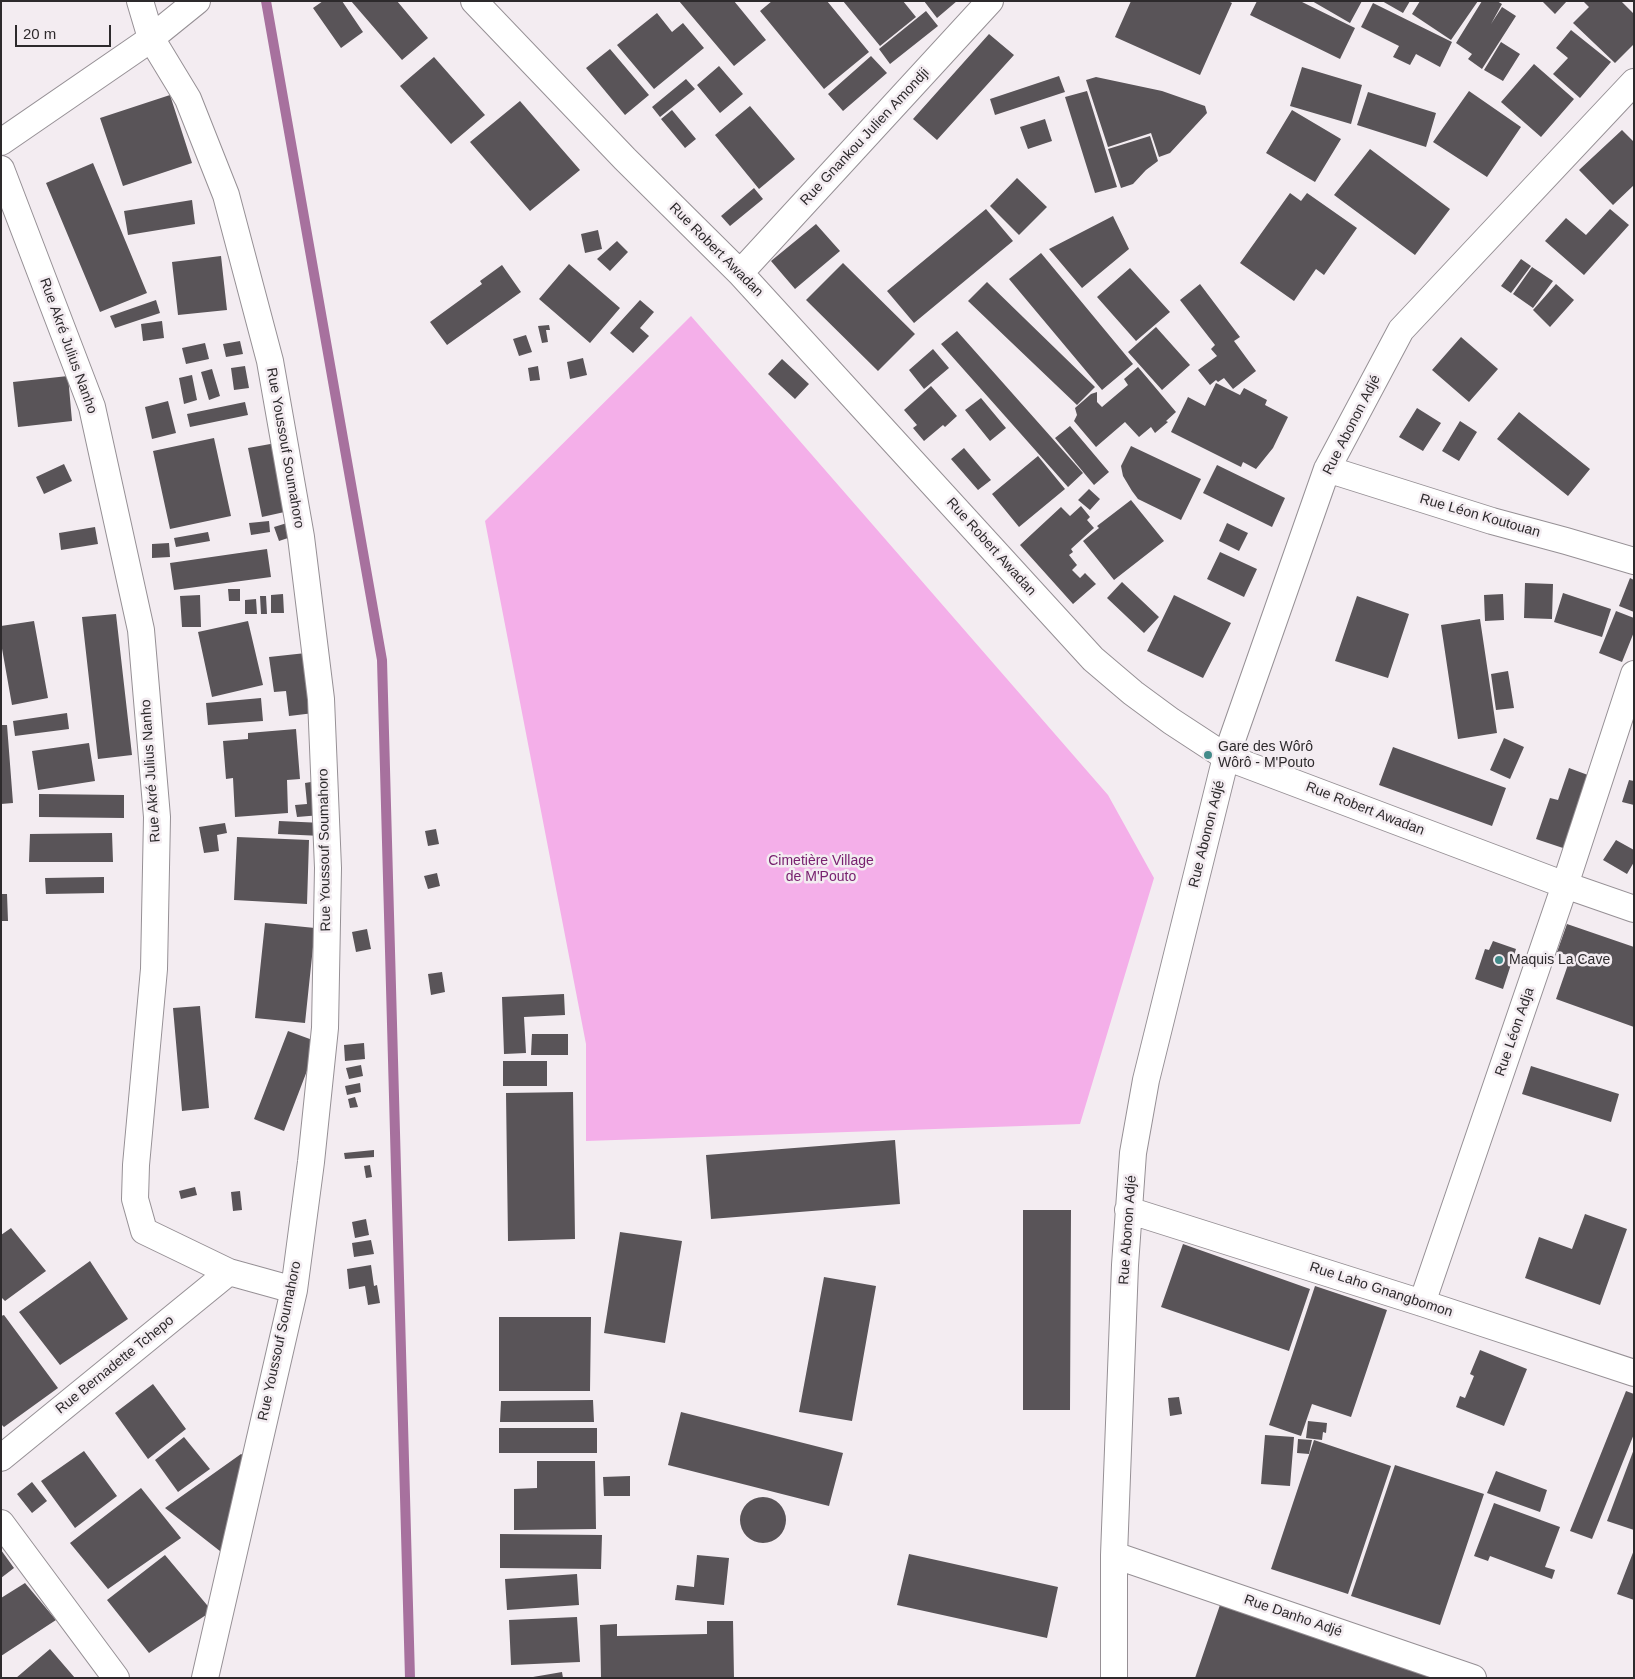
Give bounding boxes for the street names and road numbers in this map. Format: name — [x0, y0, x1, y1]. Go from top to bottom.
street label: Rue Gnankou Julien Amondji — [797, 65, 933, 209]
street label: Rue Robert Awadan — [666, 200, 766, 300]
street label: Rue Akré Julius Nanho — [36, 276, 100, 416]
street label: Rue Youssouf Soumahoro — [263, 366, 307, 530]
street label: Rue Abonon Adjé — [1320, 372, 1384, 478]
street label: Rue Léon Koutouan — [1418, 491, 1542, 541]
street label: Rue Robert Awadan — [943, 495, 1039, 599]
street label: Rue Akré Julius Nanho — [138, 699, 164, 843]
street label: Rue Youssouf Soumahoro — [315, 768, 335, 932]
street label: Rue Abonon Adjé — [1186, 779, 1228, 889]
street label: Rue Robert Awadan — [1303, 779, 1427, 839]
street label: Rue Léon Adja — [1492, 985, 1538, 1079]
street label: Rue Abonon Adjé — [1116, 1175, 1140, 1285]
street label: Rue Laho Gnangbomon — [1307, 1259, 1455, 1321]
street label: Rue Youssouf Soumahoro — [255, 1260, 305, 1422]
street label: Rue Bernadette Tchepo — [53, 1312, 177, 1418]
street label: Rue Danho Adjé — [1242, 1591, 1344, 1641]

